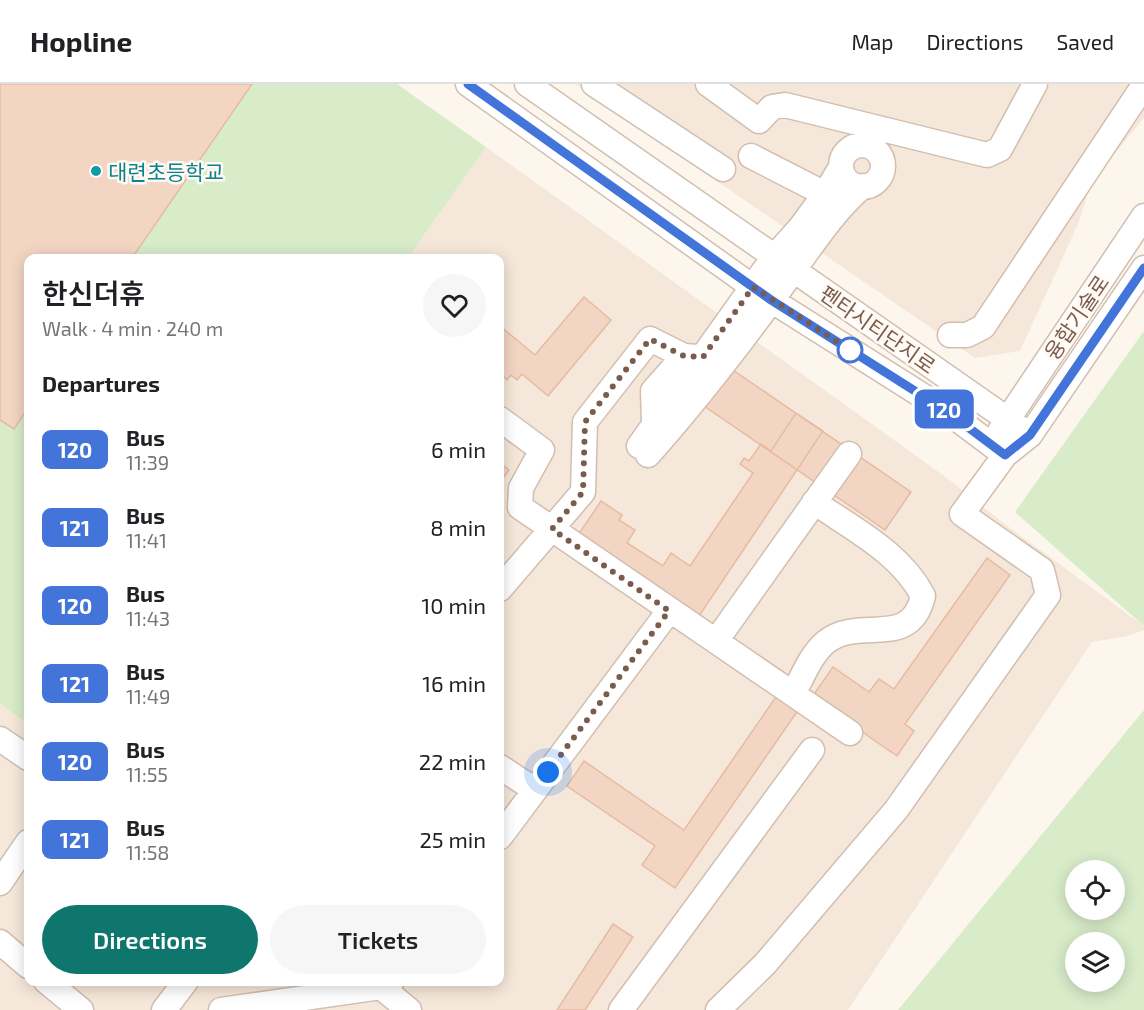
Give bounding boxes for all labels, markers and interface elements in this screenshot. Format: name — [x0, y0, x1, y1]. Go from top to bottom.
text: Hopline — [30, 24, 132, 58]
text: Map — [851, 29, 894, 54]
text: Directions — [927, 29, 1023, 54]
text: Saved — [1056, 29, 1114, 54]
place label: 대련초등학교 — [108, 159, 224, 184]
marker: 대련초등학교 — [89, 164, 103, 178]
street label: 융합기술로 — [1039, 270, 1113, 364]
button: heart — [423, 274, 486, 337]
text: 한신더휴 — [42, 276, 145, 310]
street label: 펜타시티단지로 — [815, 280, 941, 378]
text: Walk · 4 min · 240 m — [42, 316, 223, 340]
unlabelled marker — [837, 337, 863, 363]
text: Departures — [42, 370, 160, 396]
line badge: 120 — [910, 390, 978, 428]
text: 120 — [927, 397, 961, 422]
text: Bus — [126, 424, 165, 450]
text: 6 min — [431, 436, 486, 462]
text: 120 — [58, 437, 92, 462]
text: 11:39 — [126, 450, 169, 474]
text: Bus — [126, 502, 165, 528]
text: 8 min — [430, 514, 486, 540]
text: 121 — [60, 515, 90, 540]
text: 11:41 — [126, 528, 167, 552]
text: Bus — [126, 580, 165, 606]
text: 10 min — [422, 592, 486, 618]
text: 120 — [58, 593, 92, 618]
text: 11:43 — [126, 606, 170, 630]
text: Bus — [126, 658, 165, 684]
text: 16 min — [422, 670, 486, 696]
text: 121 — [60, 671, 90, 696]
text: 11:49 — [126, 684, 170, 708]
text: Bus — [126, 736, 165, 762]
text: 22 min — [419, 748, 486, 774]
text: 120 — [58, 749, 92, 774]
your location — [533, 757, 563, 787]
text: 11:55 — [126, 762, 168, 786]
text: Bus — [126, 814, 165, 840]
text: 25 min — [419, 826, 486, 852]
text: 121 — [60, 827, 90, 852]
text: 11:58 — [126, 840, 170, 864]
map controls — [1065, 860, 1125, 992]
button: locate — [1065, 860, 1125, 920]
button: Directions — [42, 905, 258, 974]
button: Tickets — [270, 905, 486, 974]
button: layers — [1065, 932, 1125, 992]

